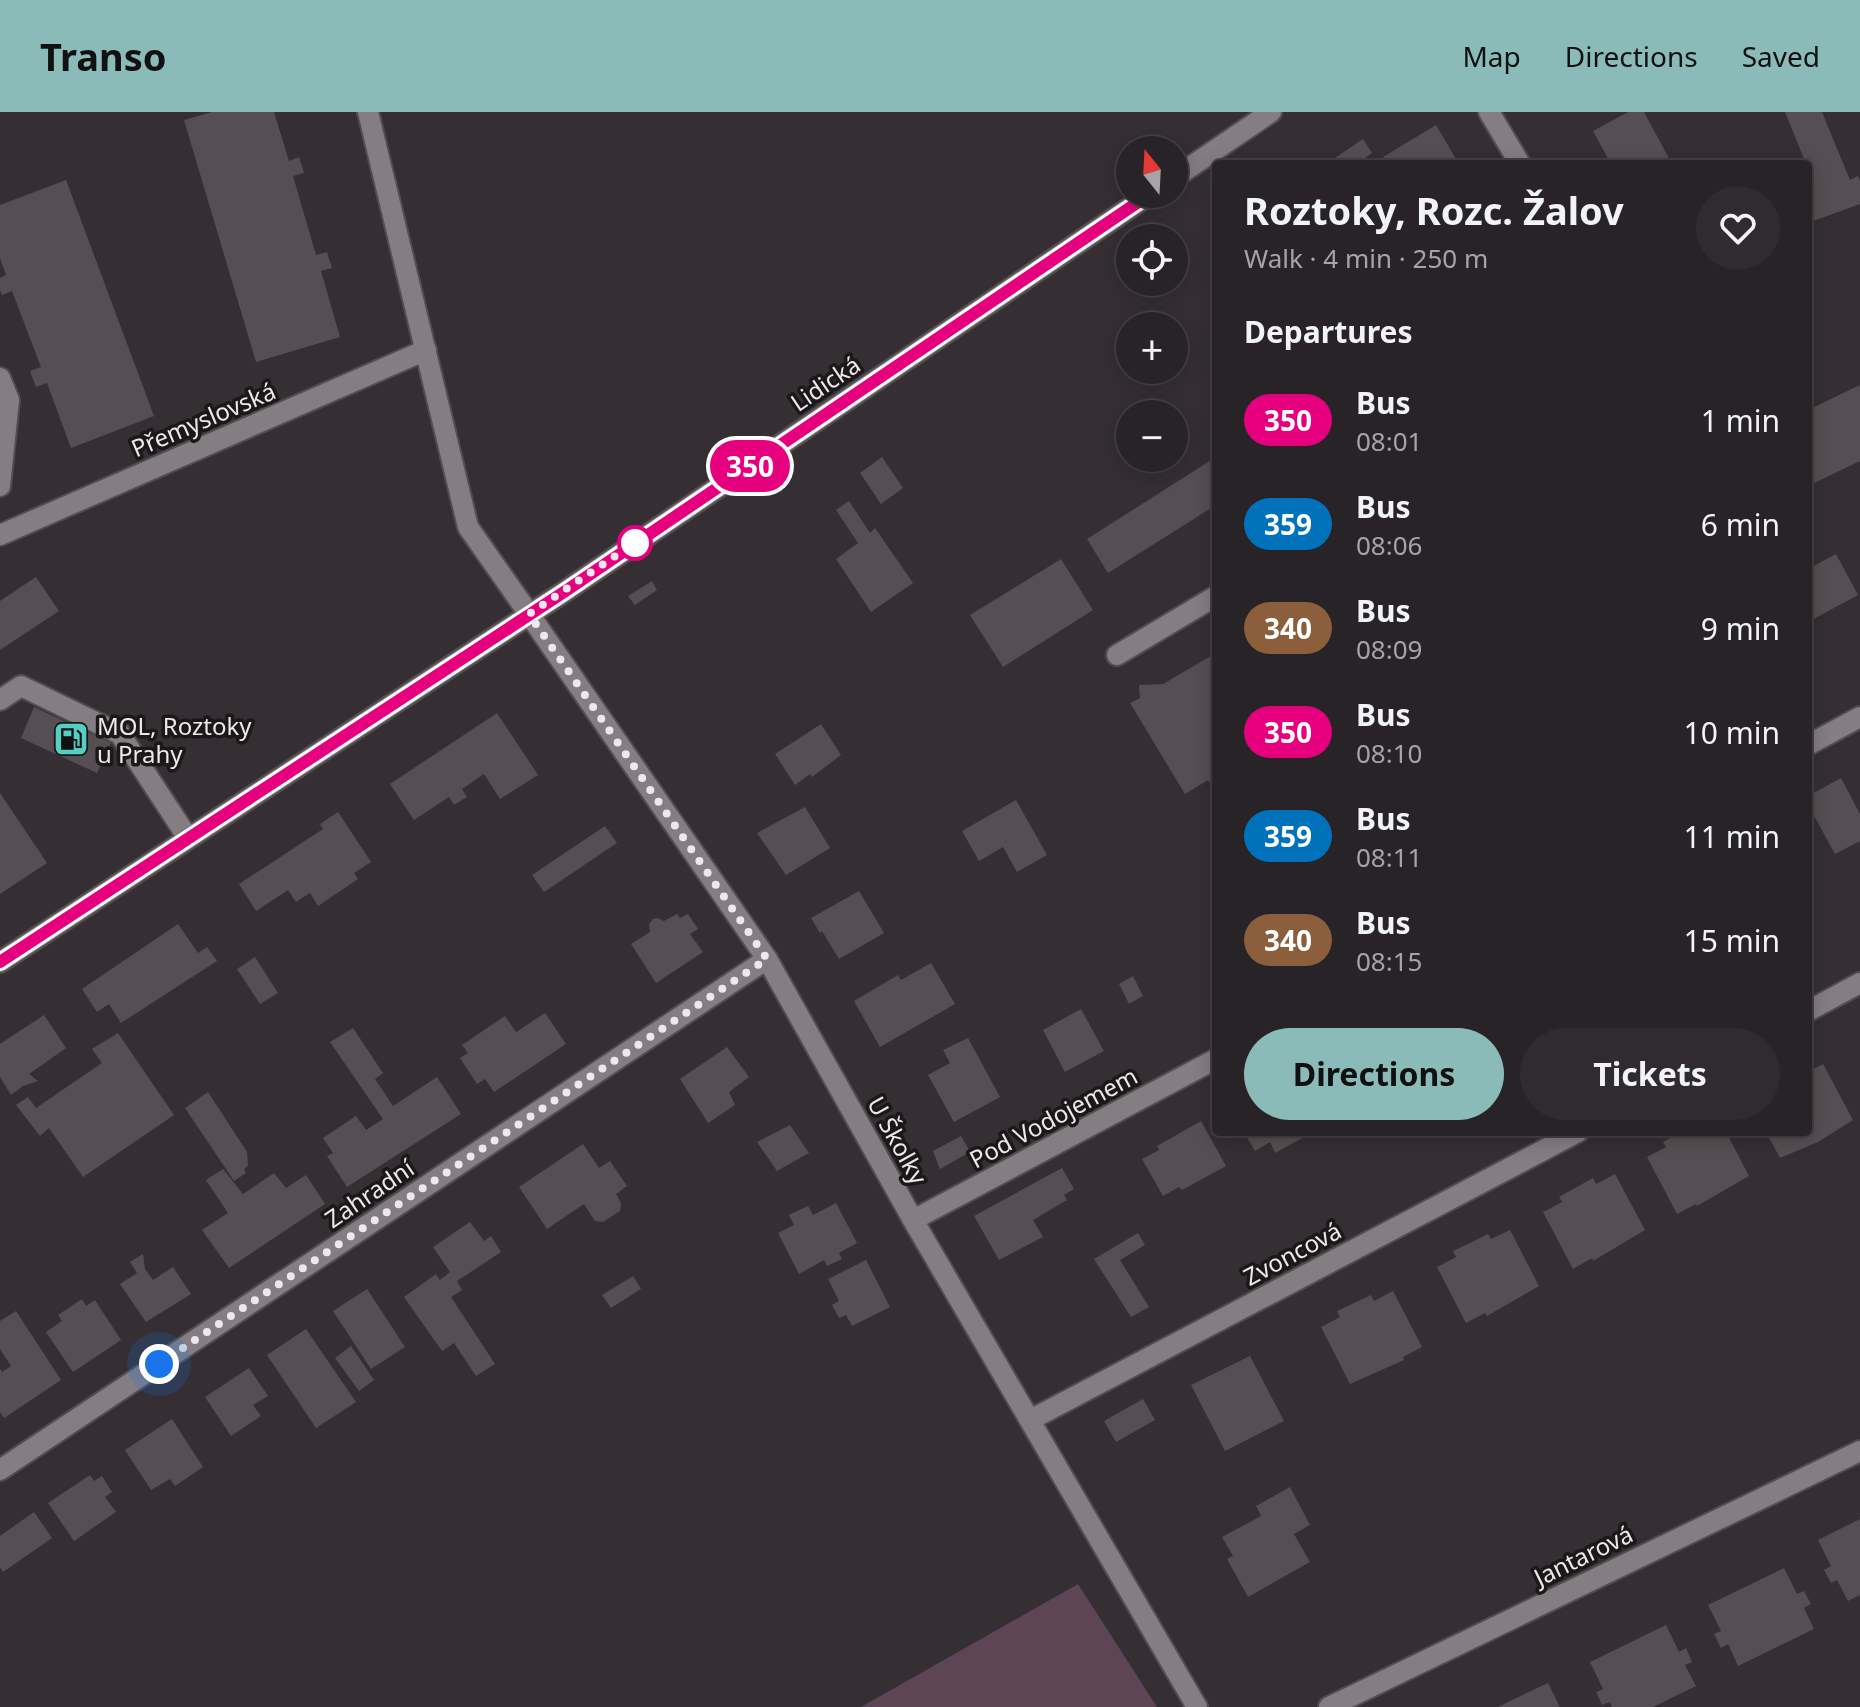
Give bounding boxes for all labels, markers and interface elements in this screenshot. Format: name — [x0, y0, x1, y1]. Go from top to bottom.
text: Transo — [40, 30, 167, 82]
text: Map — [1462, 37, 1521, 75]
text: Directions — [1565, 37, 1698, 75]
text: Saved — [1742, 37, 1820, 75]
north arrow — [1116, 136, 1188, 208]
map controls — [1116, 136, 1188, 472]
text: Roztoky, Rozc. Žalov — [1244, 184, 1624, 236]
button: heart — [1696, 186, 1780, 270]
button: locate — [1116, 224, 1188, 296]
text: Walk · 4 min · 250 m — [1244, 240, 1488, 276]
text: Departures — [1244, 311, 1413, 352]
button: + — [1116, 312, 1188, 384]
street label: Lidická — [784, 348, 866, 418]
street label: Přemyslovská — [126, 374, 280, 464]
text: Bus — [1356, 382, 1411, 423]
button: − — [1116, 400, 1188, 472]
text: 1 min — [1701, 400, 1780, 441]
text: 350 — [1264, 401, 1312, 439]
text: 08:01 — [1356, 423, 1422, 459]
line badge: 350 — [704, 440, 796, 492]
text: 350 — [726, 447, 774, 485]
text: Bus — [1356, 486, 1411, 527]
text: 6 min — [1701, 504, 1780, 545]
text: 359 — [1264, 505, 1312, 543]
unlabelled marker — [618, 526, 652, 560]
text: 08:06 — [1356, 527, 1422, 563]
text: Bus — [1356, 590, 1411, 631]
text: 9 min — [1701, 608, 1780, 649]
text: 340 — [1264, 609, 1312, 647]
text: 08:09 — [1356, 631, 1422, 667]
text: Bus — [1356, 694, 1411, 735]
place label: MOL, Roztoky u Prahy — [97, 709, 252, 770]
text: 10 min — [1684, 712, 1780, 753]
text: 350 — [1264, 713, 1312, 751]
fuel station icon: MOL, Roztoky u Prahy — [52, 720, 90, 758]
text: 08:10 — [1356, 735, 1422, 771]
text: Bus — [1356, 798, 1411, 839]
text: 11 min — [1684, 816, 1780, 857]
text: 359 — [1264, 817, 1312, 855]
text: 08:11 — [1356, 839, 1422, 875]
text: Bus — [1356, 902, 1411, 943]
text: 15 min — [1684, 920, 1780, 961]
text: 340 — [1264, 921, 1312, 959]
text: 08:15 — [1356, 943, 1422, 979]
button: Directions — [1244, 1028, 1504, 1120]
button: Tickets — [1520, 1028, 1780, 1120]
street label: Pod Vodojemem — [963, 1059, 1143, 1175]
street label: U Školky — [860, 1090, 936, 1190]
street label: Zahradní — [318, 1151, 421, 1235]
street label: Zvoncová — [1237, 1213, 1347, 1293]
your location — [139, 1344, 179, 1384]
street label: Jantarová — [1526, 1517, 1638, 1594]

